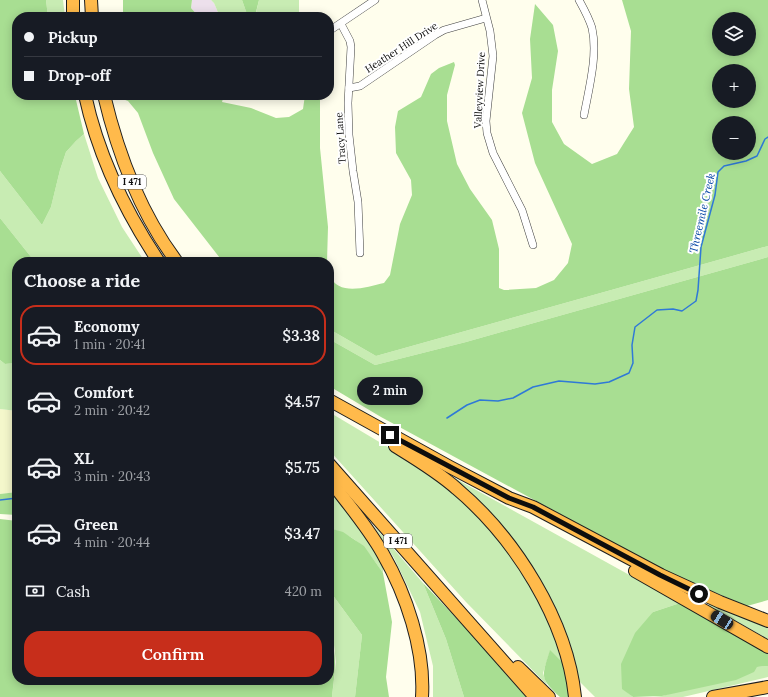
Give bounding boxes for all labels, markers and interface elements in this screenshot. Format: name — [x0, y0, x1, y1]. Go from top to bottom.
map controls — [712, 12, 756, 160]
button: layers — [712, 12, 756, 56]
street label: Heather Hill Drive — [363, 19, 440, 76]
text: Pickup — [48, 28, 97, 47]
street label: Valleyview Drive — [471, 51, 488, 130]
button: + — [712, 64, 756, 108]
text: Drop-off — [48, 66, 110, 85]
street label: Tracy Lane — [332, 111, 349, 164]
button: − — [712, 116, 756, 160]
water label: Threemile Creek — [686, 171, 718, 254]
road number: I 471 — [118, 175, 146, 189]
text: Choose a ride — [24, 269, 140, 292]
icon: car — [26, 317, 62, 353]
text: Economy — [74, 317, 139, 336]
text: $3.38 — [283, 326, 320, 345]
text: 1 min · 20:41 — [74, 336, 146, 353]
callout: 2 min — [357, 377, 423, 405]
text: 2 min — [373, 382, 407, 399]
icon: car — [26, 383, 62, 419]
text: Comfort — [74, 383, 134, 402]
text: $4.57 — [285, 392, 320, 411]
text: 2 min · 20:42 — [74, 402, 150, 419]
route end — [381, 426, 399, 444]
icon: car — [26, 449, 62, 485]
text: XL — [74, 449, 94, 468]
text: $5.75 — [285, 458, 320, 477]
text: 3 min · 20:43 — [74, 468, 151, 485]
icon: car — [26, 515, 62, 551]
text: Green — [74, 515, 118, 534]
text: $3.47 — [284, 524, 320, 543]
text: 4 min · 20:44 — [74, 534, 150, 551]
road number: I 471 — [384, 534, 412, 548]
icon: cash — [24, 580, 46, 602]
text: Cash — [56, 582, 90, 601]
text: 420 m — [285, 583, 322, 600]
route start — [690, 585, 708, 603]
car — [709, 608, 735, 632]
button: Confirm — [24, 631, 322, 677]

